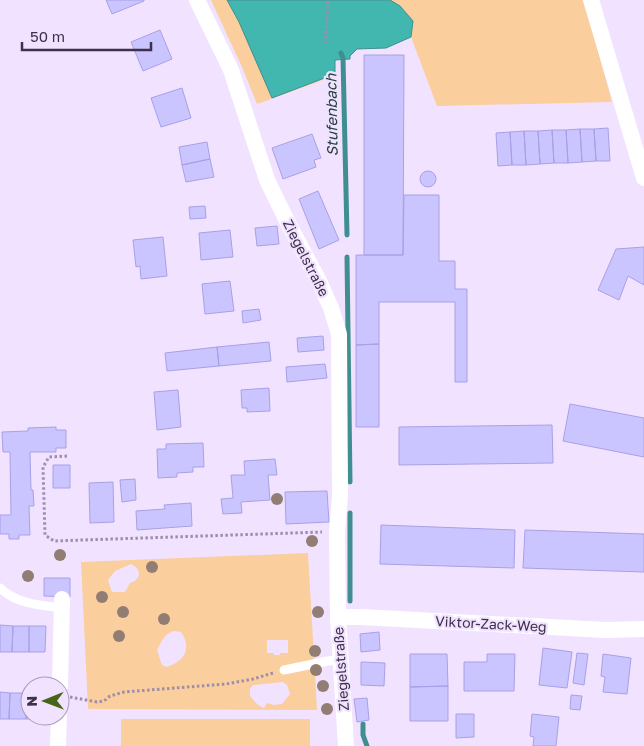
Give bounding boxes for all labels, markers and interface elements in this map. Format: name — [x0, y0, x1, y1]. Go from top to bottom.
scale bar — [22, 20, 151, 52]
text: 50 m — [30, 27, 65, 45]
water label: Stufenbach — [321, 73, 341, 157]
street label: Ziegelstraße — [280, 216, 333, 299]
street label: Viktor-Zack-Weg — [435, 612, 547, 635]
street label: Ziegelstraße — [329, 627, 352, 712]
north arrow — [20, 676, 70, 726]
text: N — [23, 696, 40, 707]

